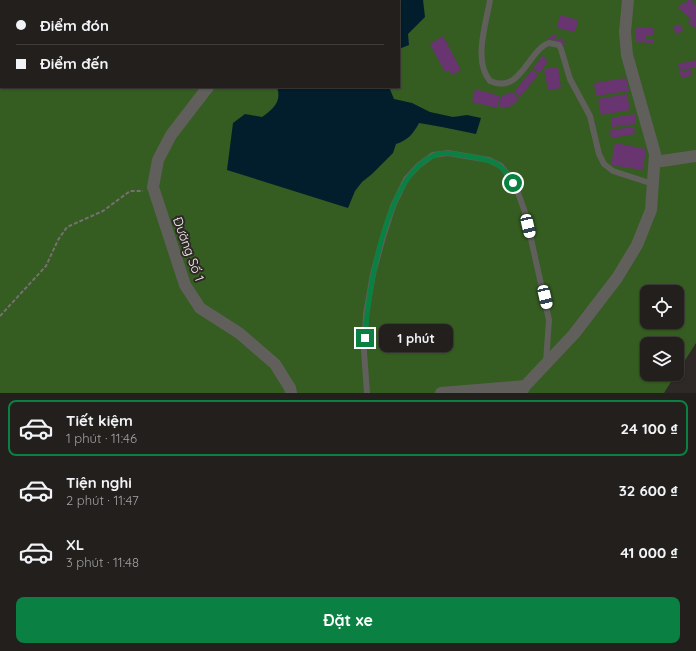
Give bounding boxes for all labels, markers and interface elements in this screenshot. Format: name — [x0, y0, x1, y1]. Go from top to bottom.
text: Điểm đón — [40, 16, 109, 35]
text: Điểm đến — [40, 54, 108, 73]
route start — [504, 174, 522, 192]
car — [519, 213, 537, 239]
street label: Đường Số 1 — [170, 215, 208, 283]
car — [536, 284, 554, 310]
map controls — [640, 285, 684, 381]
button: locate — [640, 285, 684, 329]
callout: 1 phút — [379, 324, 453, 352]
route end — [356, 329, 374, 347]
text: 1 phút — [397, 330, 435, 346]
button: layers — [640, 337, 684, 381]
icon: car — [18, 410, 54, 446]
text: Tiết kiệm — [66, 411, 133, 430]
text: 24 100 ₫ — [620, 419, 678, 438]
text: 1 phút · 11:46 — [66, 430, 137, 446]
icon: car — [18, 472, 54, 508]
text: Tiện nghi — [66, 473, 132, 492]
text: 32 600 ₫ — [619, 481, 678, 500]
text: 2 phút · 11:47 — [66, 492, 139, 508]
icon: car — [18, 534, 54, 570]
text: XL — [66, 535, 84, 554]
text: 41 000 ₫ — [620, 543, 678, 562]
text: 3 phút · 11:48 — [66, 554, 139, 570]
button: Đặt xe — [16, 597, 680, 643]

